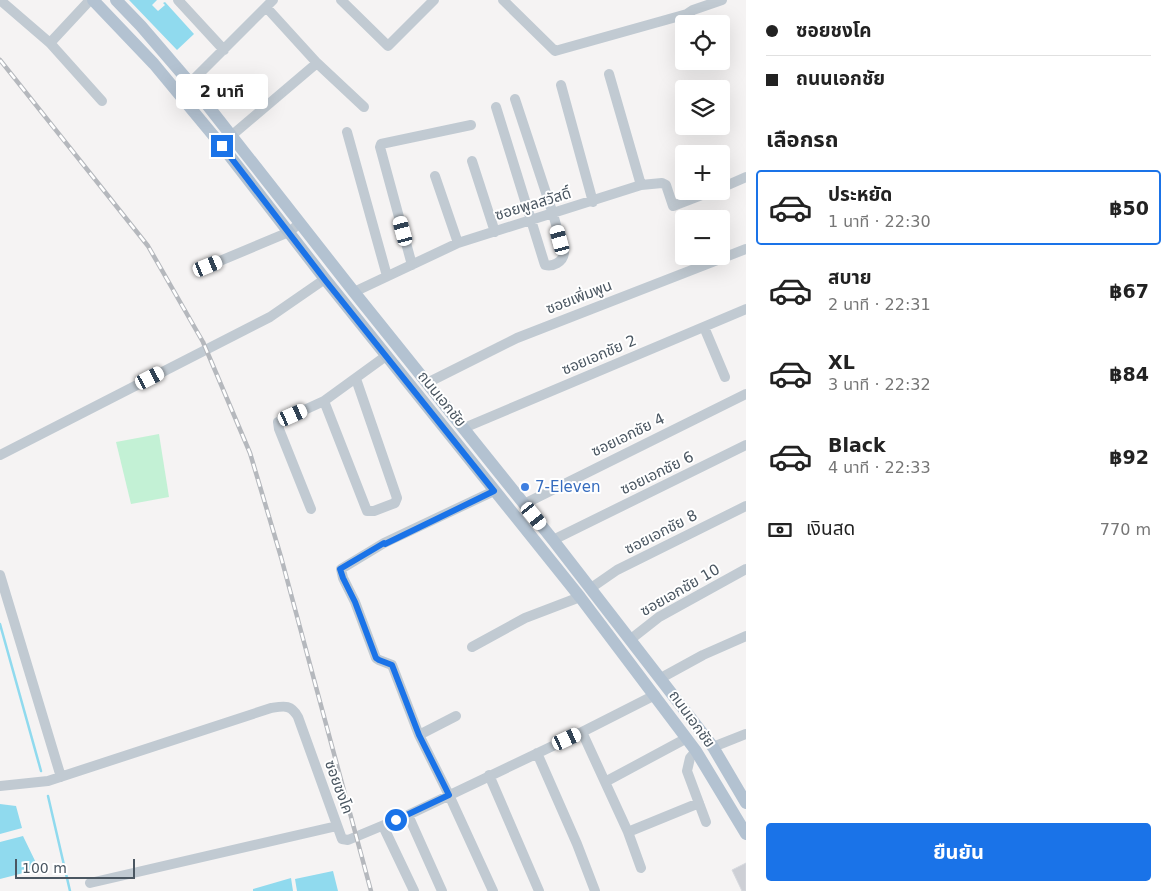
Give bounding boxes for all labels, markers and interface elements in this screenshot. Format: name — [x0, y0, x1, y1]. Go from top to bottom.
map controls — [675, 15, 730, 265]
button: locate — [675, 15, 730, 70]
text: ซอยชงโค — [796, 19, 872, 41]
text: ถนนเอกชัย — [796, 67, 885, 89]
callout: 2 นาที — [176, 74, 268, 108]
button: layers — [675, 80, 730, 135]
text: 2 นาที — [200, 82, 244, 101]
text: เลือกรถ — [766, 127, 839, 152]
route end — [211, 135, 233, 157]
button: + — [675, 145, 730, 200]
text: ประหยัด — [828, 183, 892, 205]
street label: ซอยพูลสวัสดิ์ — [493, 184, 573, 224]
icon: car — [768, 185, 813, 230]
text: ฿50 — [1109, 197, 1149, 219]
button: − — [675, 210, 730, 265]
text: 1 นาที · 22:30 — [828, 212, 931, 231]
car — [391, 215, 414, 247]
car — [548, 224, 571, 256]
car — [191, 253, 224, 279]
text: สบาย — [828, 266, 872, 288]
icon: car — [768, 268, 813, 313]
street label: ซอยเพิ่มพูน — [543, 275, 615, 318]
text: ฿67 — [1109, 280, 1149, 302]
text: 2 นาที · 22:31 — [828, 295, 931, 314]
street label: ซอยเอกชัย 2 — [559, 331, 639, 379]
icon: car — [768, 351, 813, 396]
text: XL — [828, 351, 855, 373]
text: ฿84 — [1109, 363, 1149, 385]
car — [133, 365, 166, 391]
street label: ถนนเอกชัย — [414, 368, 470, 430]
text: 3 นาที · 22:32 — [828, 375, 931, 394]
car — [276, 402, 309, 428]
street label: ซอยเอกชัย 4 — [588, 410, 668, 460]
icon: car — [768, 434, 813, 479]
text: Black — [828, 434, 886, 456]
text: ฿92 — [1109, 446, 1149, 468]
street label: ซอยเอกชัย 6 — [617, 448, 697, 498]
text: 4 นาที · 22:33 — [828, 458, 931, 477]
place label: 7-Eleven — [535, 478, 600, 496]
marker: 7-Eleven — [519, 481, 531, 493]
car — [518, 500, 549, 532]
street label: ซอยเอกชัย 8 — [622, 506, 700, 558]
icon: cash — [766, 516, 794, 544]
text: เงินสด — [806, 517, 855, 539]
text: 770 m — [1100, 520, 1151, 539]
street label: ซอยเอกชัย 10 — [637, 560, 723, 620]
street label: ถนนเอกชัย — [665, 687, 719, 751]
car — [550, 726, 583, 752]
street label: ซอยชงโค — [321, 758, 357, 816]
route start — [385, 809, 407, 831]
button: ยืนยัน — [766, 823, 1151, 881]
scale bar — [15, 856, 135, 879]
text: 100 m — [22, 860, 67, 876]

